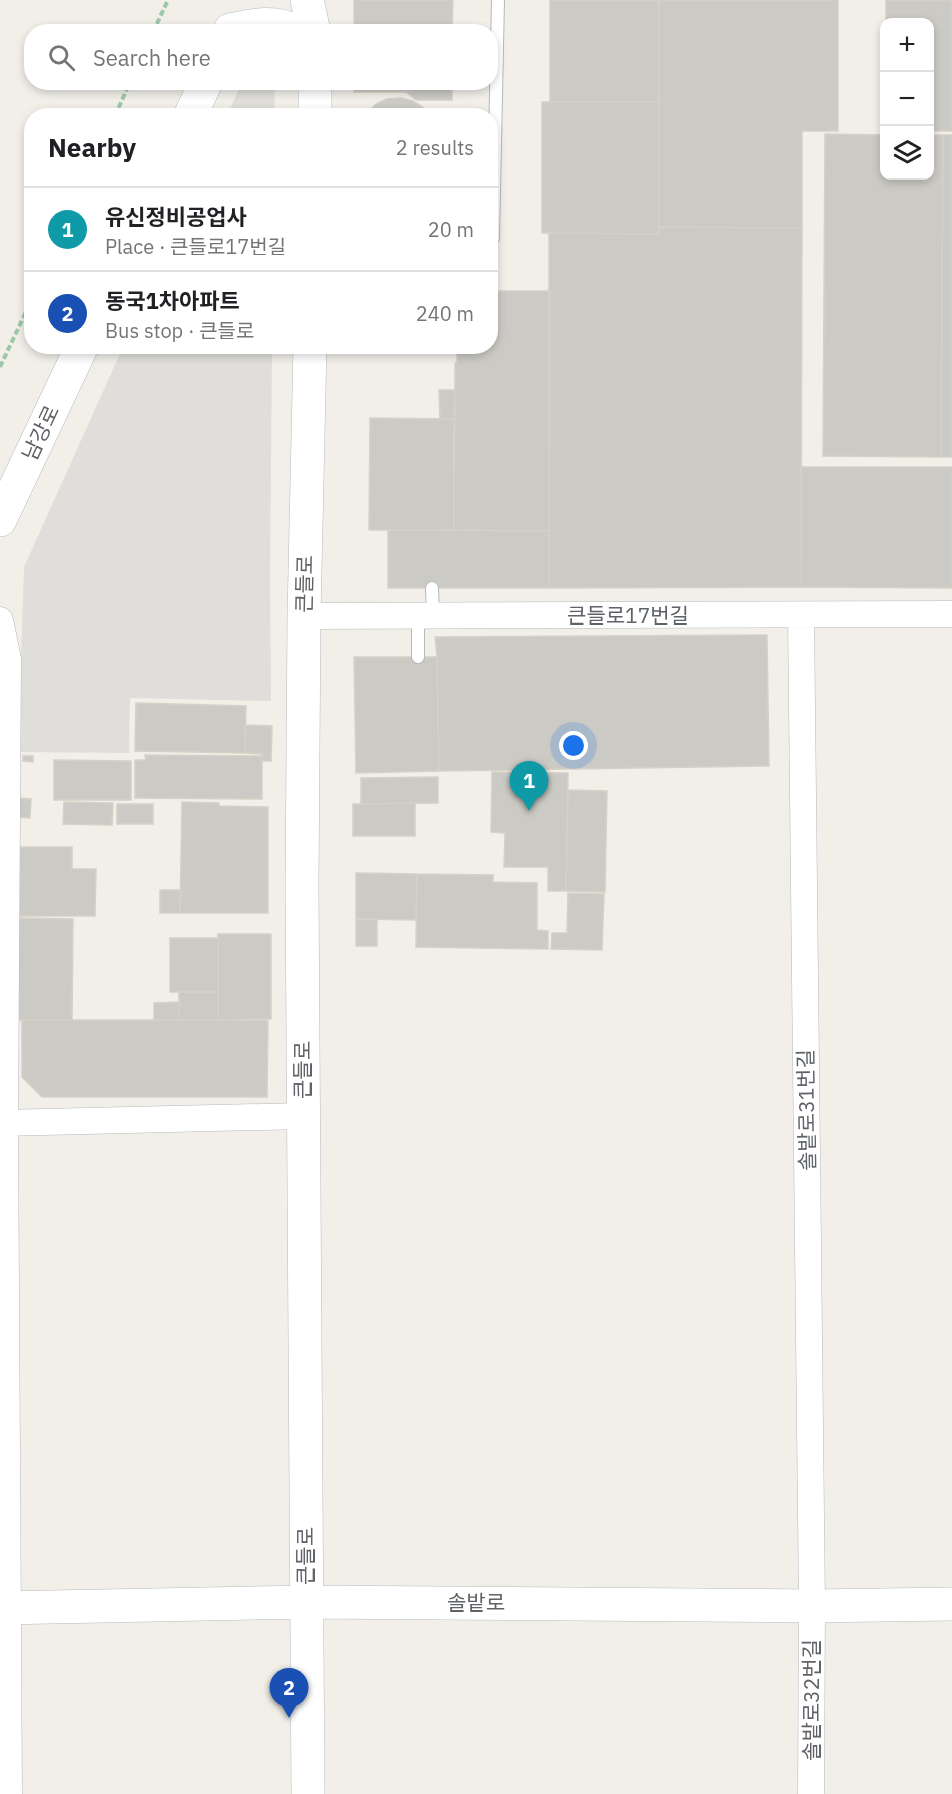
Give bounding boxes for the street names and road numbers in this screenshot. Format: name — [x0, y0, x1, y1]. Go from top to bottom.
street label: 남강로 — [15, 400, 65, 465]
street label: 큰들로 — [289, 555, 319, 613]
street label: 큰들로17번길 — [567, 601, 689, 629]
street label: 큰들로 — [288, 1041, 316, 1099]
street label: 솔밭로31번길 — [791, 1049, 821, 1171]
street label: 큰들로 — [291, 1527, 319, 1585]
street label: 솔밭로 — [447, 1588, 505, 1616]
street label: 솔밭로32번길 — [797, 1639, 825, 1761]

